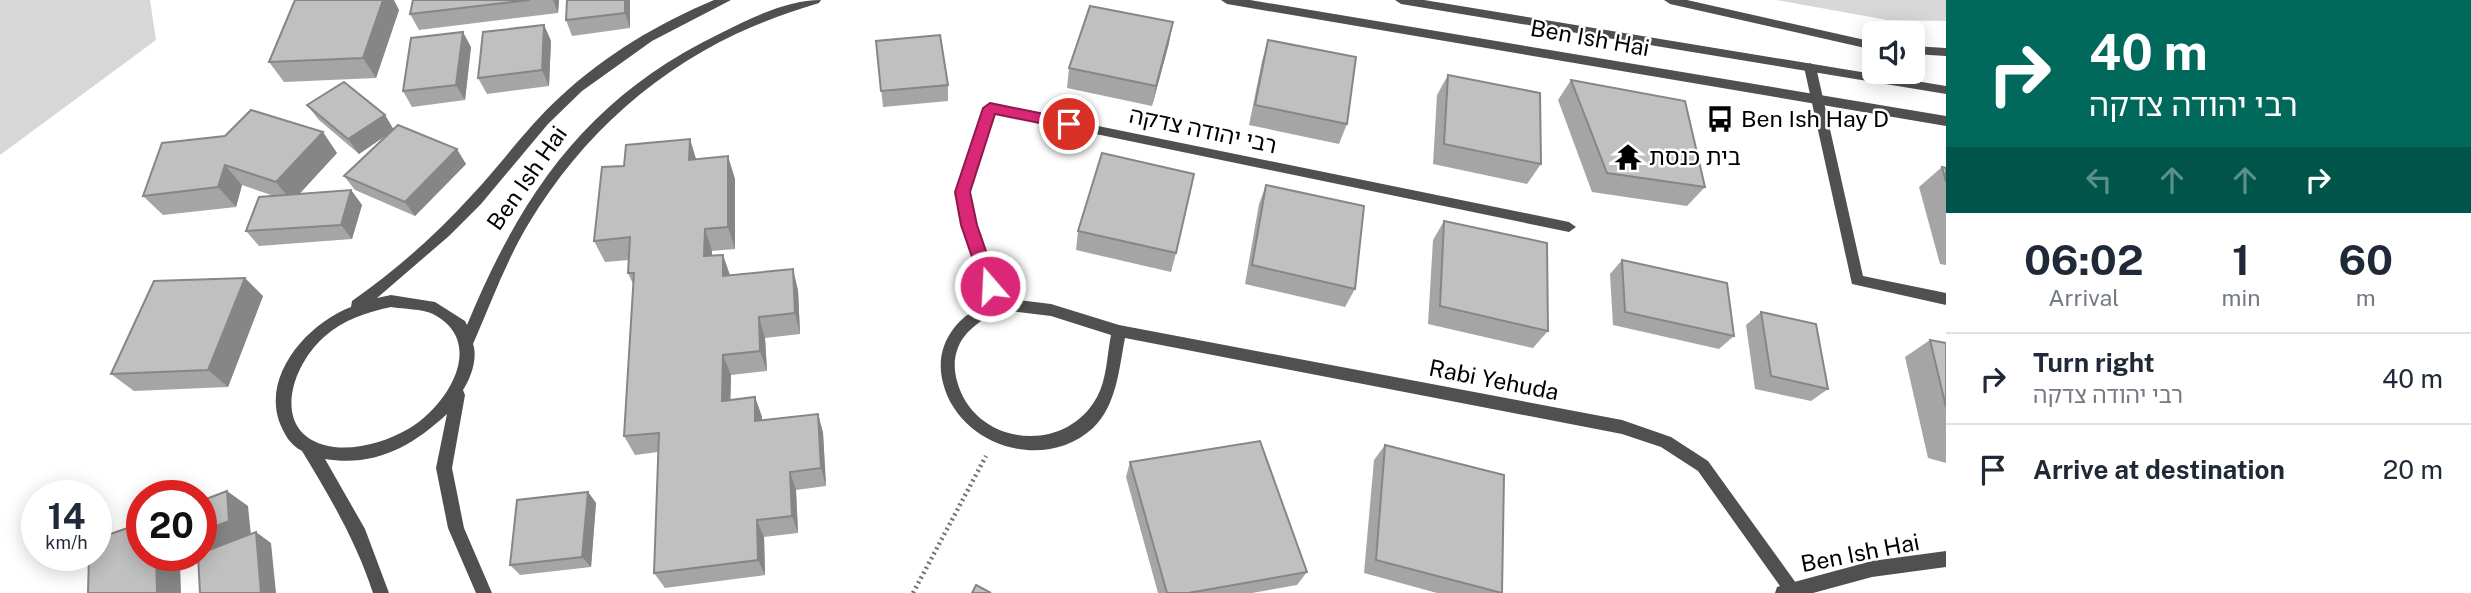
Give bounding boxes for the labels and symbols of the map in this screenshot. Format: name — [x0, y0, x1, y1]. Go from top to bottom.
street label: Ben Ish Hai — [1528, 14, 1652, 61]
pin — [1039, 94, 1099, 154]
street label: רבי יהודה צדקה — [1127, 101, 1279, 158]
bus stop icon: Ben Ish Hay D — [1705, 104, 1735, 134]
place label: Ben Ish Hay D — [1741, 105, 1889, 132]
street label: Ben Ish Hai — [481, 121, 572, 235]
temple icon: בית כנסת — [1613, 142, 1643, 172]
place label: בית כנסת — [1649, 143, 1741, 170]
position arrow — [953, 249, 1027, 323]
street label: Rabi Yehuda — [1427, 354, 1561, 405]
speed limit sign: 20 — [126, 480, 217, 571]
street label: Ben Ish Hai — [1798, 528, 1922, 577]

